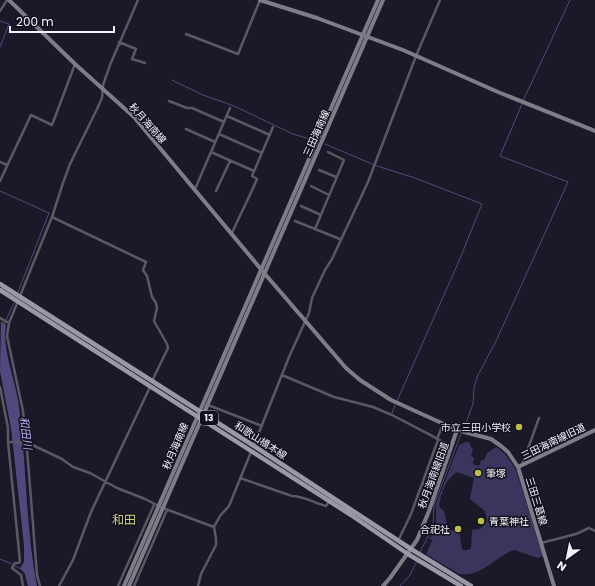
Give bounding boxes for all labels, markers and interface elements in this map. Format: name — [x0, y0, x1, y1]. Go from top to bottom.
scale bar — [10, 8, 114, 34]
text: 200 m — [16, 13, 54, 30]
street label: 秋月海南線 — [125, 100, 170, 147]
street label: 三田海南線 — [299, 107, 333, 159]
road number: 13 — [200, 411, 218, 425]
water label: 和田川 — [16, 416, 36, 451]
street label: 和歌山橋本線 — [231, 418, 290, 463]
street label: 三田海南線旧道 — [518, 419, 588, 464]
street label: 秋月海南線 — [159, 420, 192, 472]
place label: 市立三田小学校 — [441, 420, 511, 435]
marker: 市立三田小学校 — [514, 422, 524, 432]
street label: 秋月海南線旧道 — [414, 440, 452, 511]
place label: 筆塚 — [486, 466, 506, 481]
marker: 筆塚 — [473, 468, 483, 478]
street label: 三田三葛線 — [522, 475, 551, 527]
district label: 和田 — [112, 511, 136, 528]
place label: 青葉神社 — [489, 514, 529, 529]
marker: 青葉神社 — [476, 516, 486, 526]
place label: 合祀社 — [420, 522, 450, 537]
marker: 合祀社 — [453, 524, 463, 534]
north arrow — [547, 538, 587, 578]
text: N — [554, 557, 569, 575]

